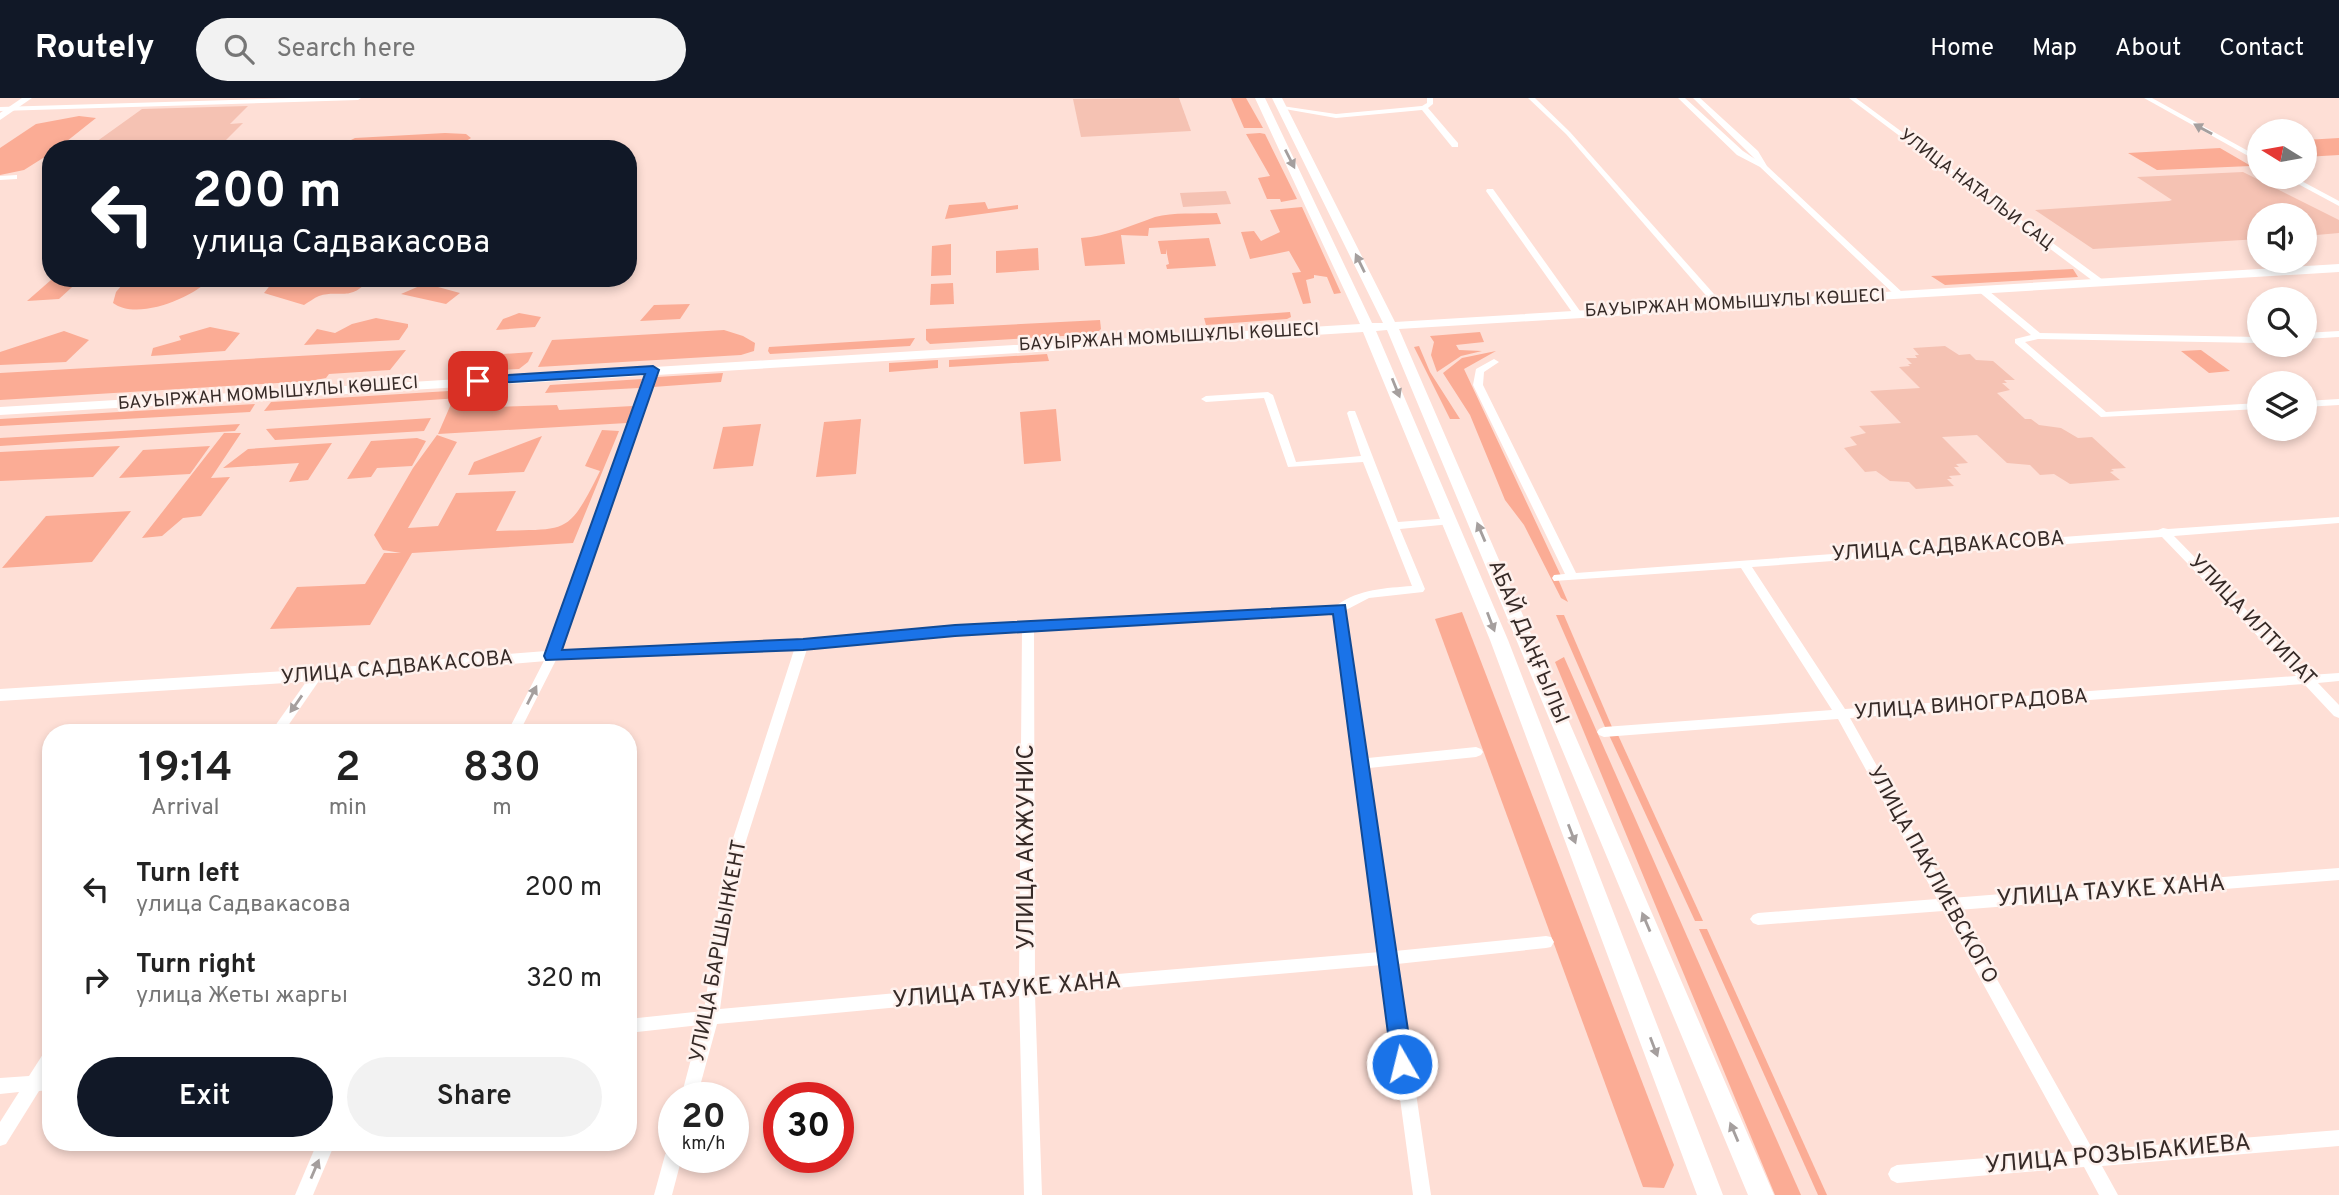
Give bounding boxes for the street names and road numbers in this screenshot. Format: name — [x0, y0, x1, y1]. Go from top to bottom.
street label: УЛИЦА НАТАЛЬИ САЦ — [1894, 124, 2058, 256]
street label: БАУЫРЖАН МОМЫШҰЛЫ КӨШЕСІ — [1584, 285, 1886, 323]
street label: БАУЫРЖАН МОМЫШҰЛЫ КӨШЕСІ — [1018, 319, 1320, 357]
street label: БАУЫРЖАН МОМЫШҰЛЫ КӨШЕСІ — [117, 372, 419, 416]
street label: УЛИЦА САДВАКАСОВА — [1831, 525, 2065, 569]
street label: УЛИЦА ИЛТИПАТ — [2182, 549, 2322, 693]
street label: АБАЙ ДАҢҒЫЛЫ — [1481, 556, 1576, 728]
street label: УЛИЦА САДВАКАСОВА — [280, 644, 514, 692]
street label: УЛИЦА ВИНОГРАДОВА — [1853, 683, 2089, 727]
street label: УЛИЦА АКЖУНИС — [1012, 744, 1042, 950]
street label: УЛИЦА ПАКЛИЕВСКОГО — [1861, 761, 2003, 989]
street label: УЛИЦА БАРШЫНКЕНТ — [684, 838, 754, 1064]
street label: УЛИЦА ТАУКЕ ХАНА — [1996, 869, 2226, 915]
street label: УЛИЦА ТАУКЕ ХАНА — [891, 966, 1123, 1016]
street label: УЛИЦА РОЗЫБАКИЕВА — [1984, 1128, 2252, 1182]

